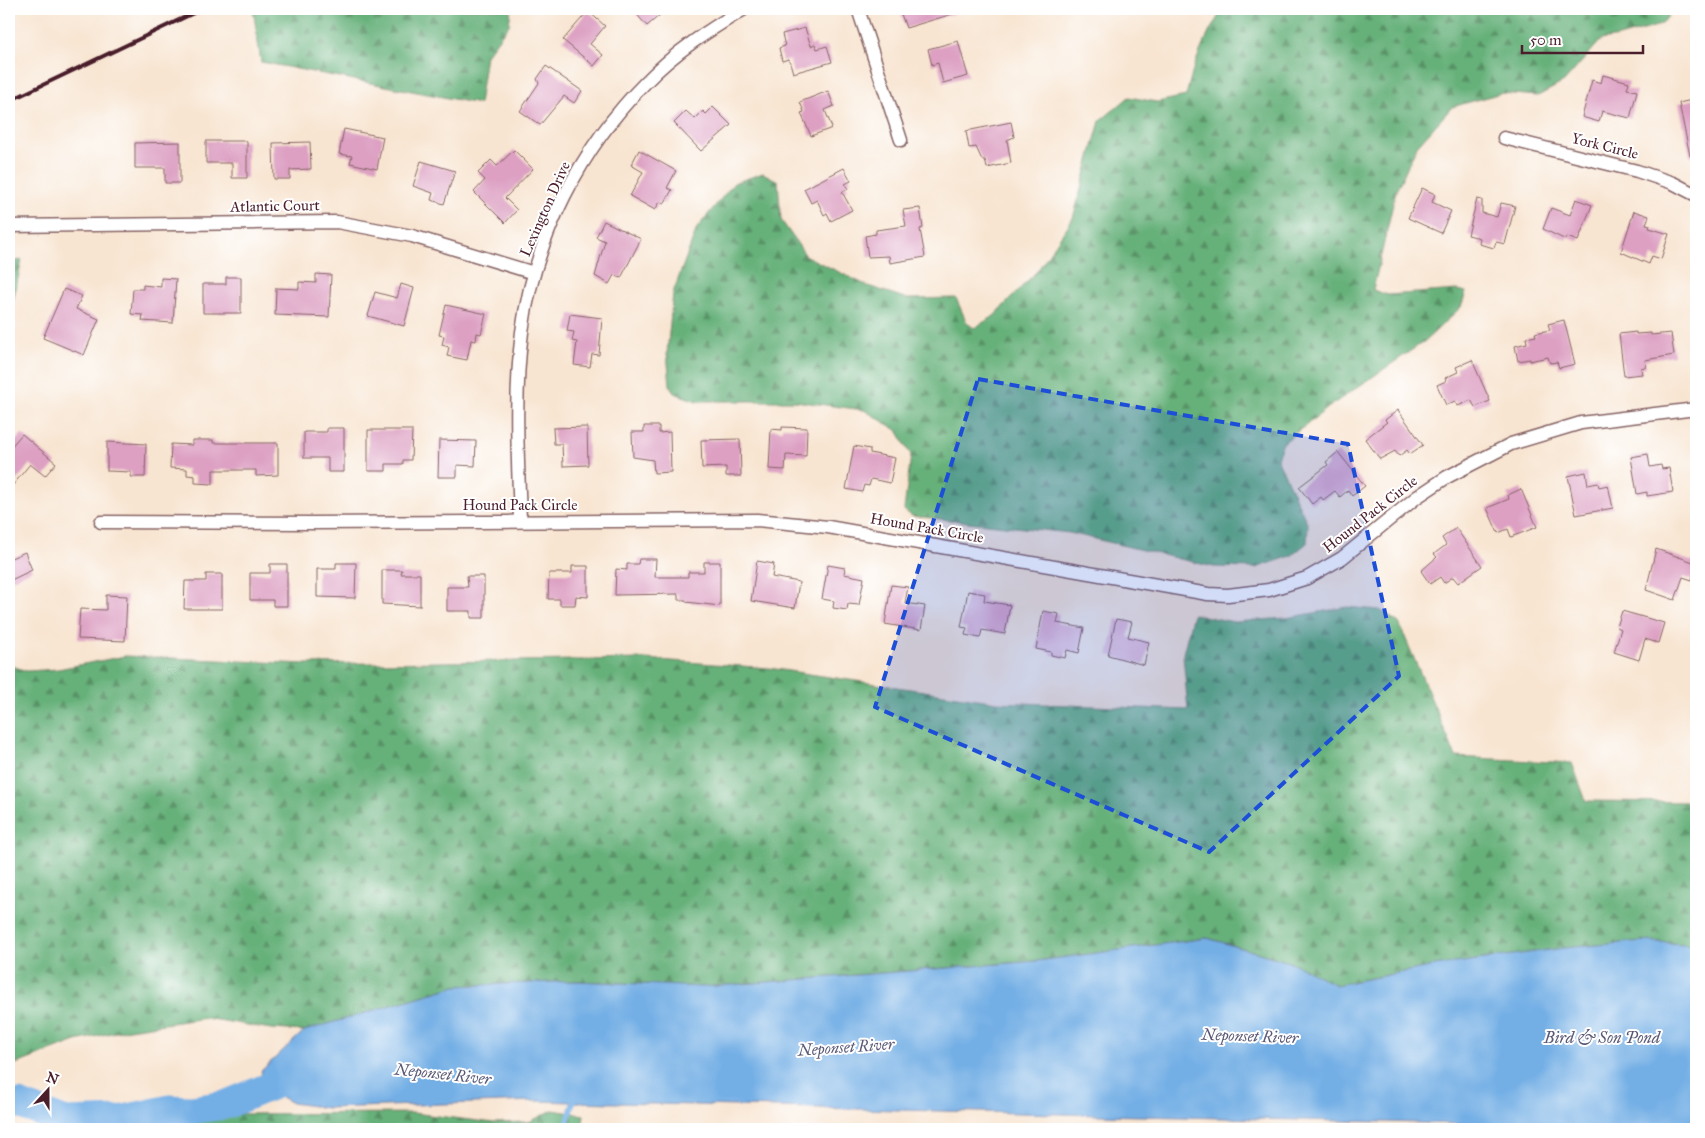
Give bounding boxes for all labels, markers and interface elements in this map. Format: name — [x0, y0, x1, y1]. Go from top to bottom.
scale bar — [1522, 22, 1644, 54]
text: 50 m — [1530, 31, 1562, 49]
street label: York Circle — [1570, 129, 1640, 163]
street label: Lexington Drive — [516, 159, 574, 259]
street label: Atlantic Court — [229, 196, 321, 216]
street label: Hound Pack Circle — [1319, 472, 1421, 556]
street label: Hound Pack Circle — [463, 496, 578, 514]
street label: Hound Pack Circle — [869, 509, 985, 547]
water label: Neponset River — [1200, 1025, 1300, 1048]
water label: Bird & Son Pond — [1543, 1028, 1662, 1047]
water label: Neponset River — [796, 1034, 896, 1061]
water label: Neponset River — [393, 1059, 493, 1090]
north arrow — [22, 1066, 72, 1116]
text: N — [44, 1068, 61, 1088]

